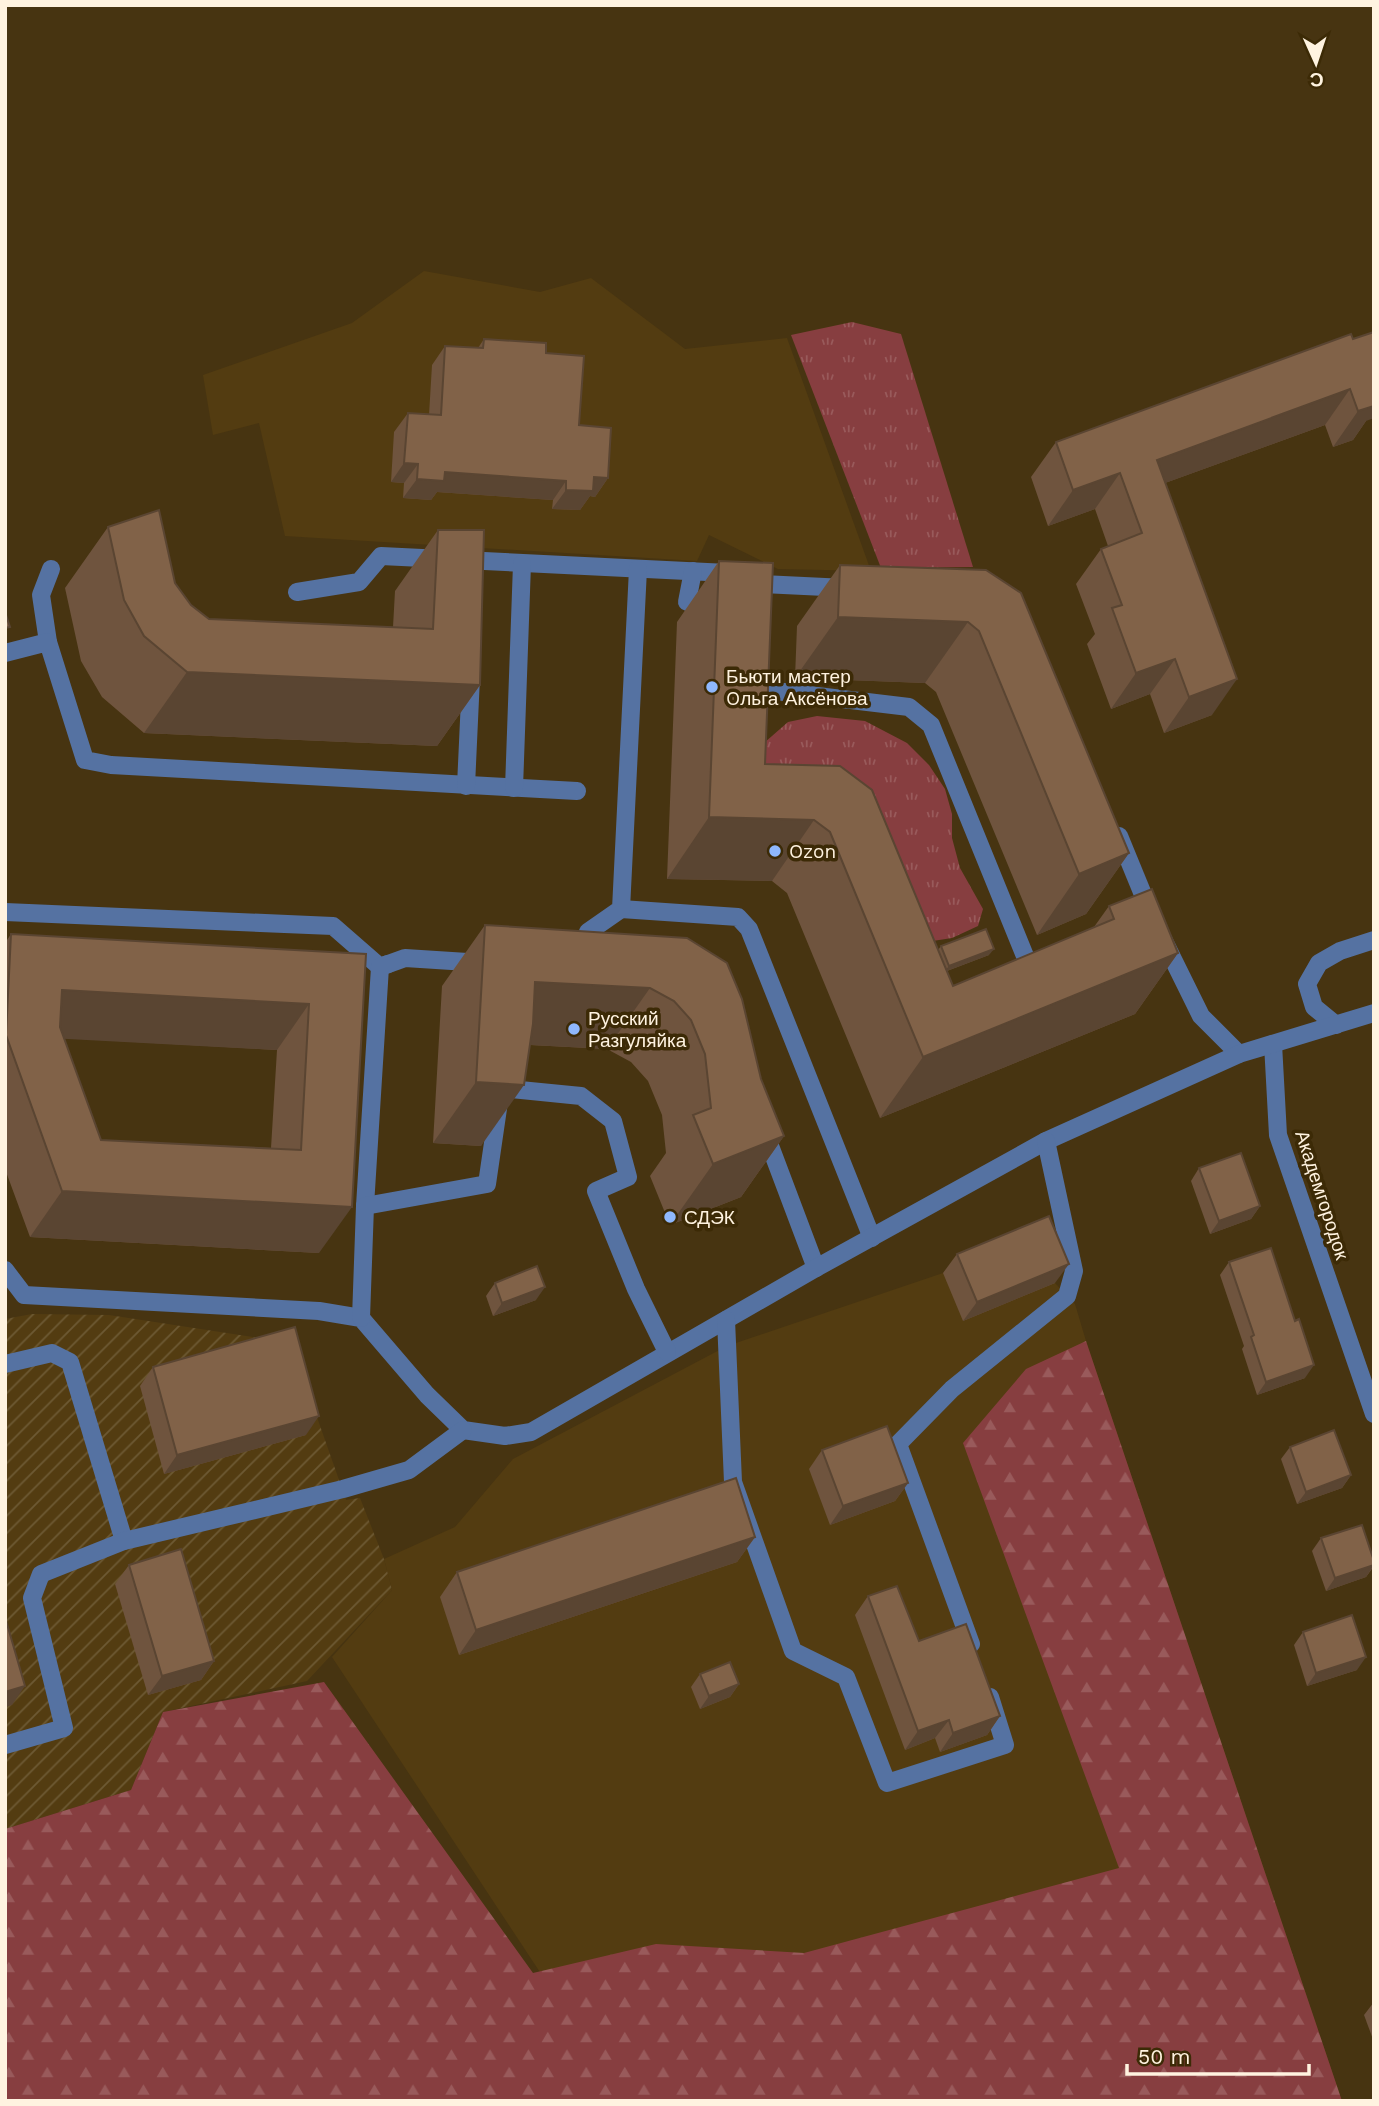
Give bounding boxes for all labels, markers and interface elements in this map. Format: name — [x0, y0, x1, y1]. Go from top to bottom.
north arrow — [1281, 28, 1351, 98]
text: С — [1309, 68, 1324, 91]
place label: Бьюти мастер Oльга Аксёнова — [726, 665, 868, 710]
marker: Бьюти мастер Oльга Аксёнова — [704, 679, 720, 695]
place label: Ozon — [789, 840, 836, 863]
marker: Ozon — [767, 843, 783, 859]
place label: Русский Разгуляйка — [588, 1007, 687, 1052]
marker: Русский Разгуляйка — [566, 1021, 582, 1037]
street label: Академгородок — [1290, 1128, 1354, 1263]
place label: СДЭК — [684, 1206, 735, 1229]
marker: СДЭК — [662, 1209, 678, 1225]
scale bar — [1127, 2032, 1309, 2076]
text: 50 m — [1138, 2044, 1190, 2069]

